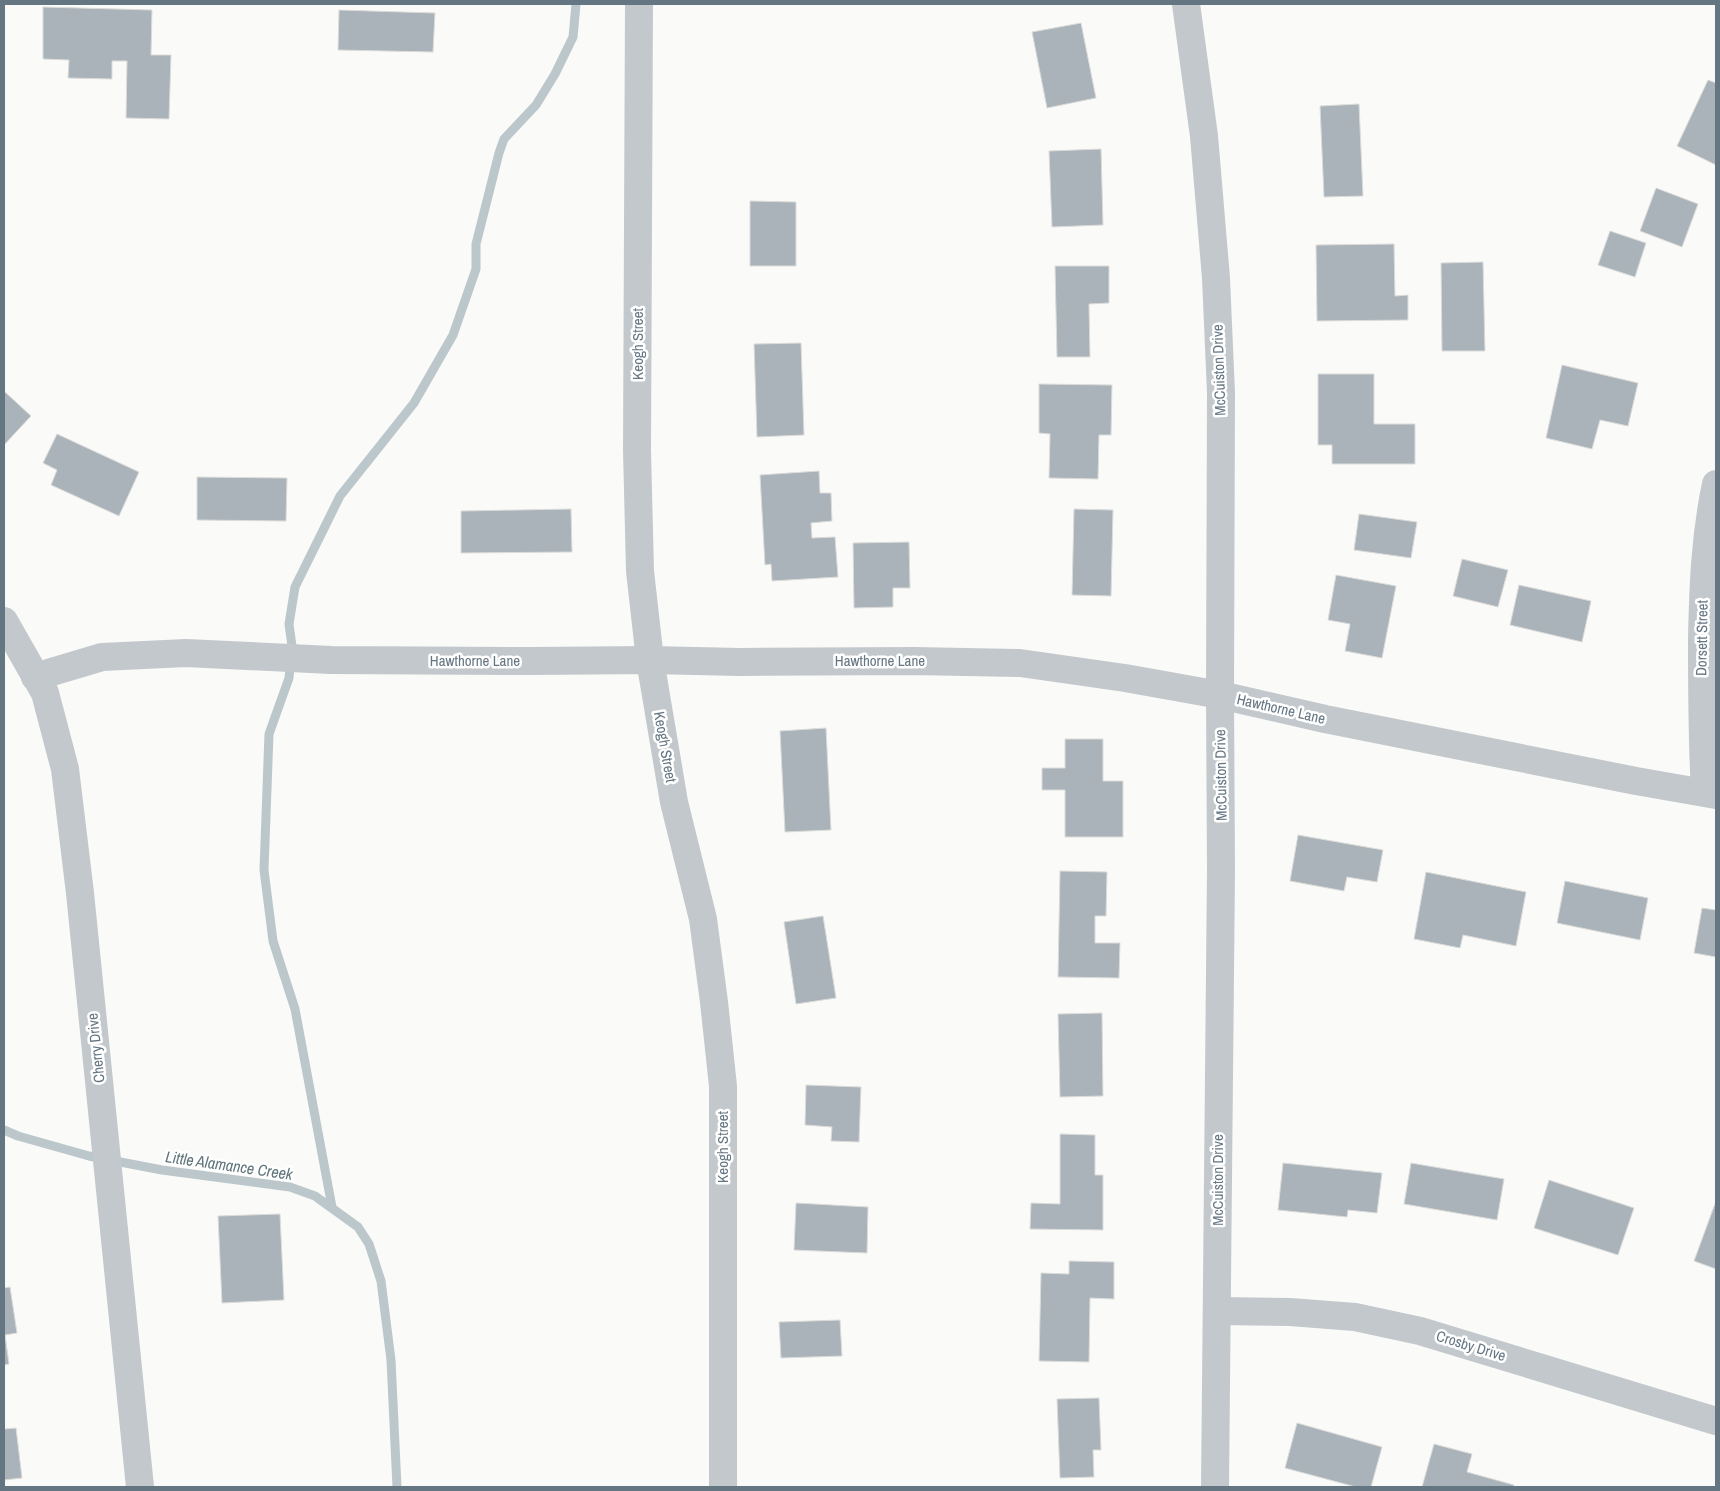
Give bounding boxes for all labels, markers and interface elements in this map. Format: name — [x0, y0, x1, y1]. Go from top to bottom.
street label: Keogh Street — [627, 308, 648, 380]
street label: McCuiston Drive — [1206, 324, 1231, 416]
street label: Dorsett Street — [1690, 599, 1713, 676]
street label: Hawthorne Lane — [430, 650, 520, 671]
street label: Hawthorne Lane — [835, 650, 925, 671]
street label: Hawthorne Lane — [1235, 688, 1328, 729]
street label: Keogh Street — [649, 710, 682, 785]
street label: McCuiston Drive — [1209, 729, 1232, 821]
street label: Cherry Drive — [81, 1012, 110, 1084]
street label: Keogh Street — [712, 1111, 733, 1183]
street label: McCuiston Drive — [1207, 1134, 1228, 1226]
water label: Little Alamance Creek — [164, 1145, 294, 1185]
street label: Crosby Drive — [1434, 1325, 1509, 1366]

